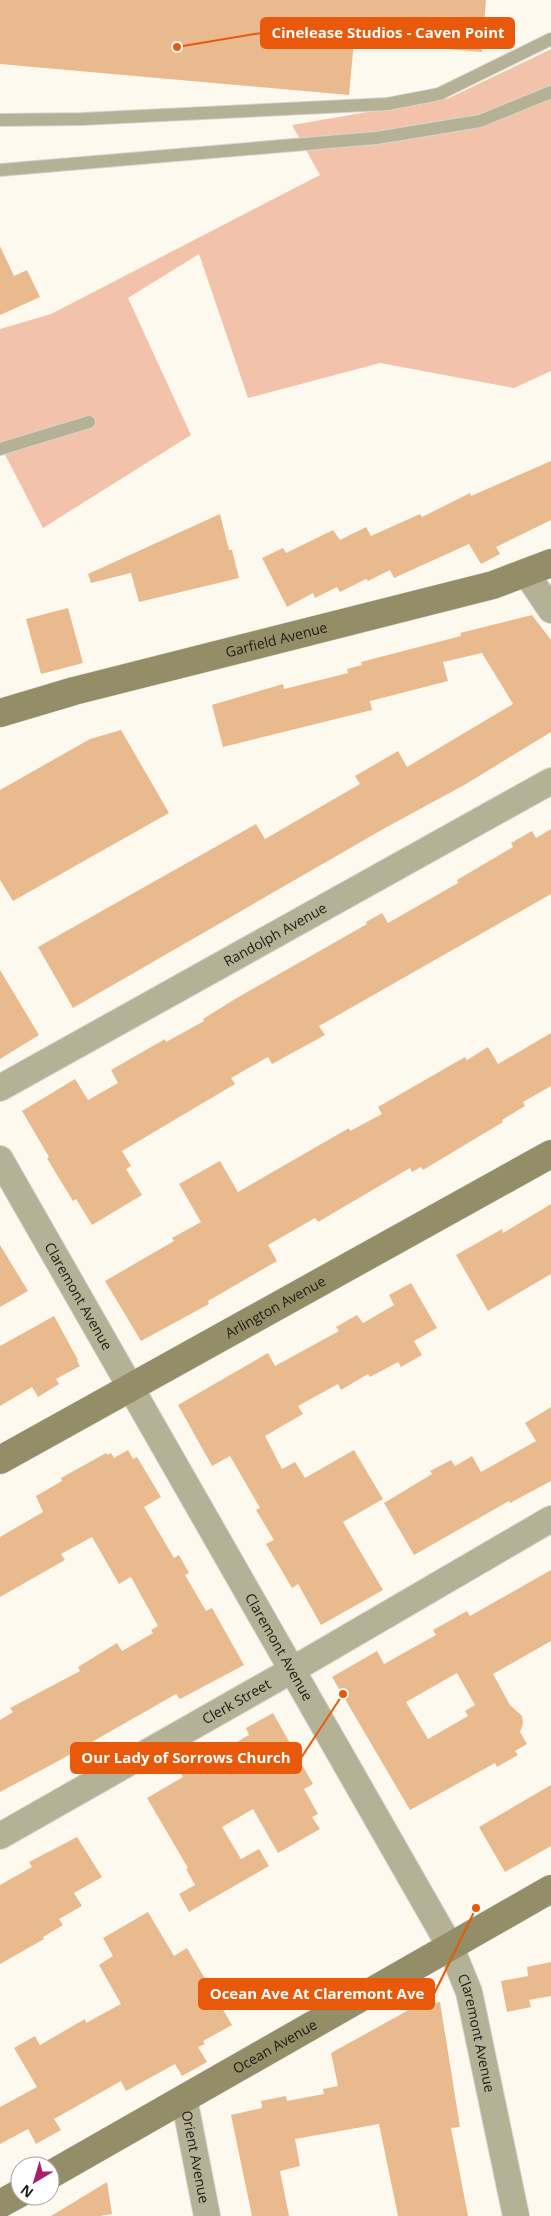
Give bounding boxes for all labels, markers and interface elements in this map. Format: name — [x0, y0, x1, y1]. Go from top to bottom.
callout: Cinelease Studios - Caven Point — [261, 18, 514, 48]
text: Cinelease Studios - Caven Point — [271, 22, 505, 42]
street label: Garfield Avenue — [223, 617, 329, 661]
street label: Randolph Avenue — [220, 898, 330, 971]
street label: Claremont Avenue — [41, 1239, 117, 1353]
street label: Arlington Avenue — [221, 1271, 329, 1342]
street label: Claremont Avenue — [241, 1589, 318, 1704]
street label: Clerk Street — [198, 1674, 274, 1728]
callout: Our Lady of Sorrows Church — [71, 1743, 301, 1773]
text: Our Lady of Sorrows Church — [81, 1747, 291, 1767]
street label: Claremont Avenue — [454, 1971, 500, 2094]
callout: Ocean Ave At Claremont Ave — [199, 1979, 434, 2009]
text: Ocean Ave At Claremont Ave — [210, 1983, 424, 2003]
street label: Ocean Avenue — [229, 2014, 320, 2078]
street label: Orient Avenue — [178, 2109, 214, 2205]
north arrow — [10, 2156, 60, 2206]
text: N — [16, 2181, 37, 2203]

